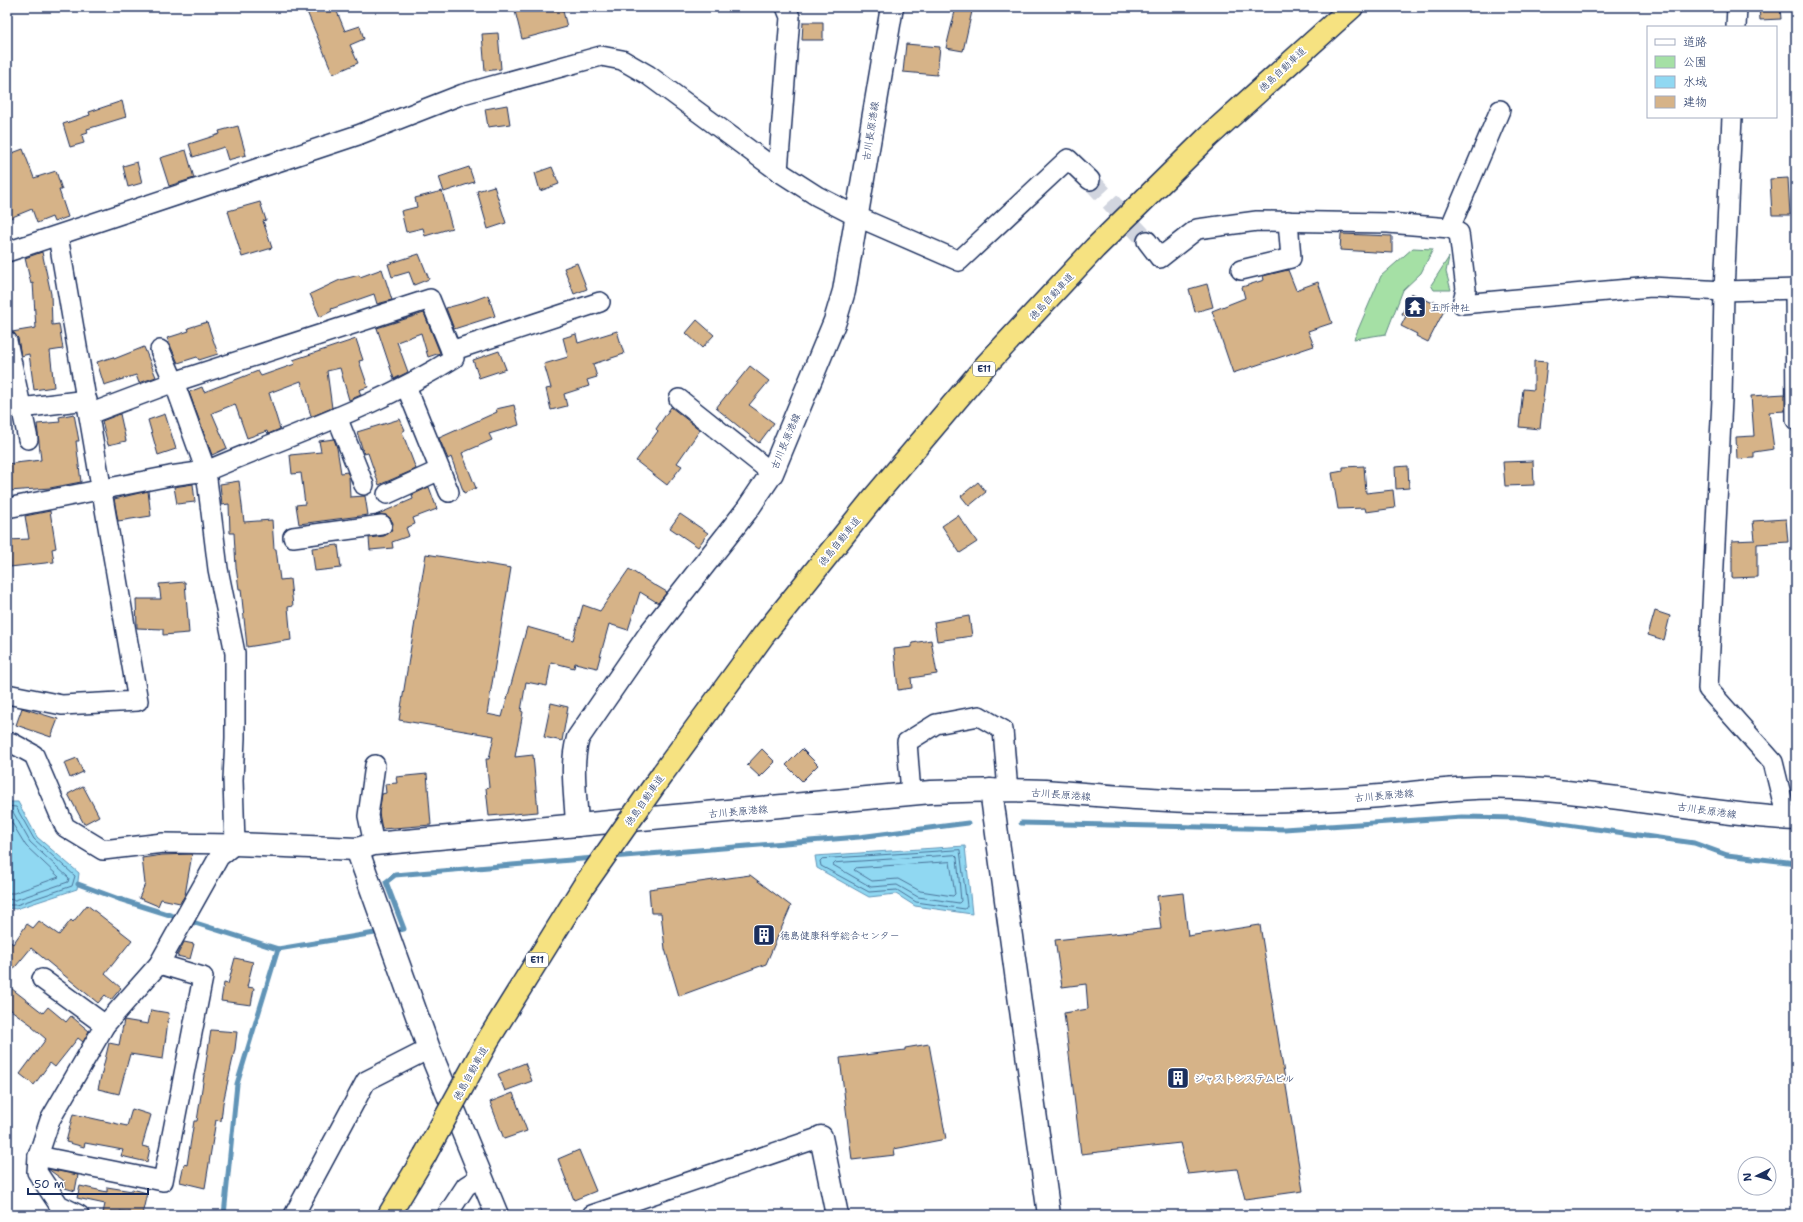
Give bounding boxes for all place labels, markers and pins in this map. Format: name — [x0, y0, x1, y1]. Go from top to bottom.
temple icon: 五所神社 — [1402, 294, 1428, 320]
place label: 五所神社 — [1430, 301, 1470, 314]
building icon: 徳島健康科学総合センター — [751, 922, 777, 948]
place label: 徳島健康科学総合センター — [780, 929, 900, 942]
building icon: ジャストシステムビル — [1165, 1065, 1191, 1091]
place label: ジャストシステムビル — [1194, 1072, 1294, 1085]

